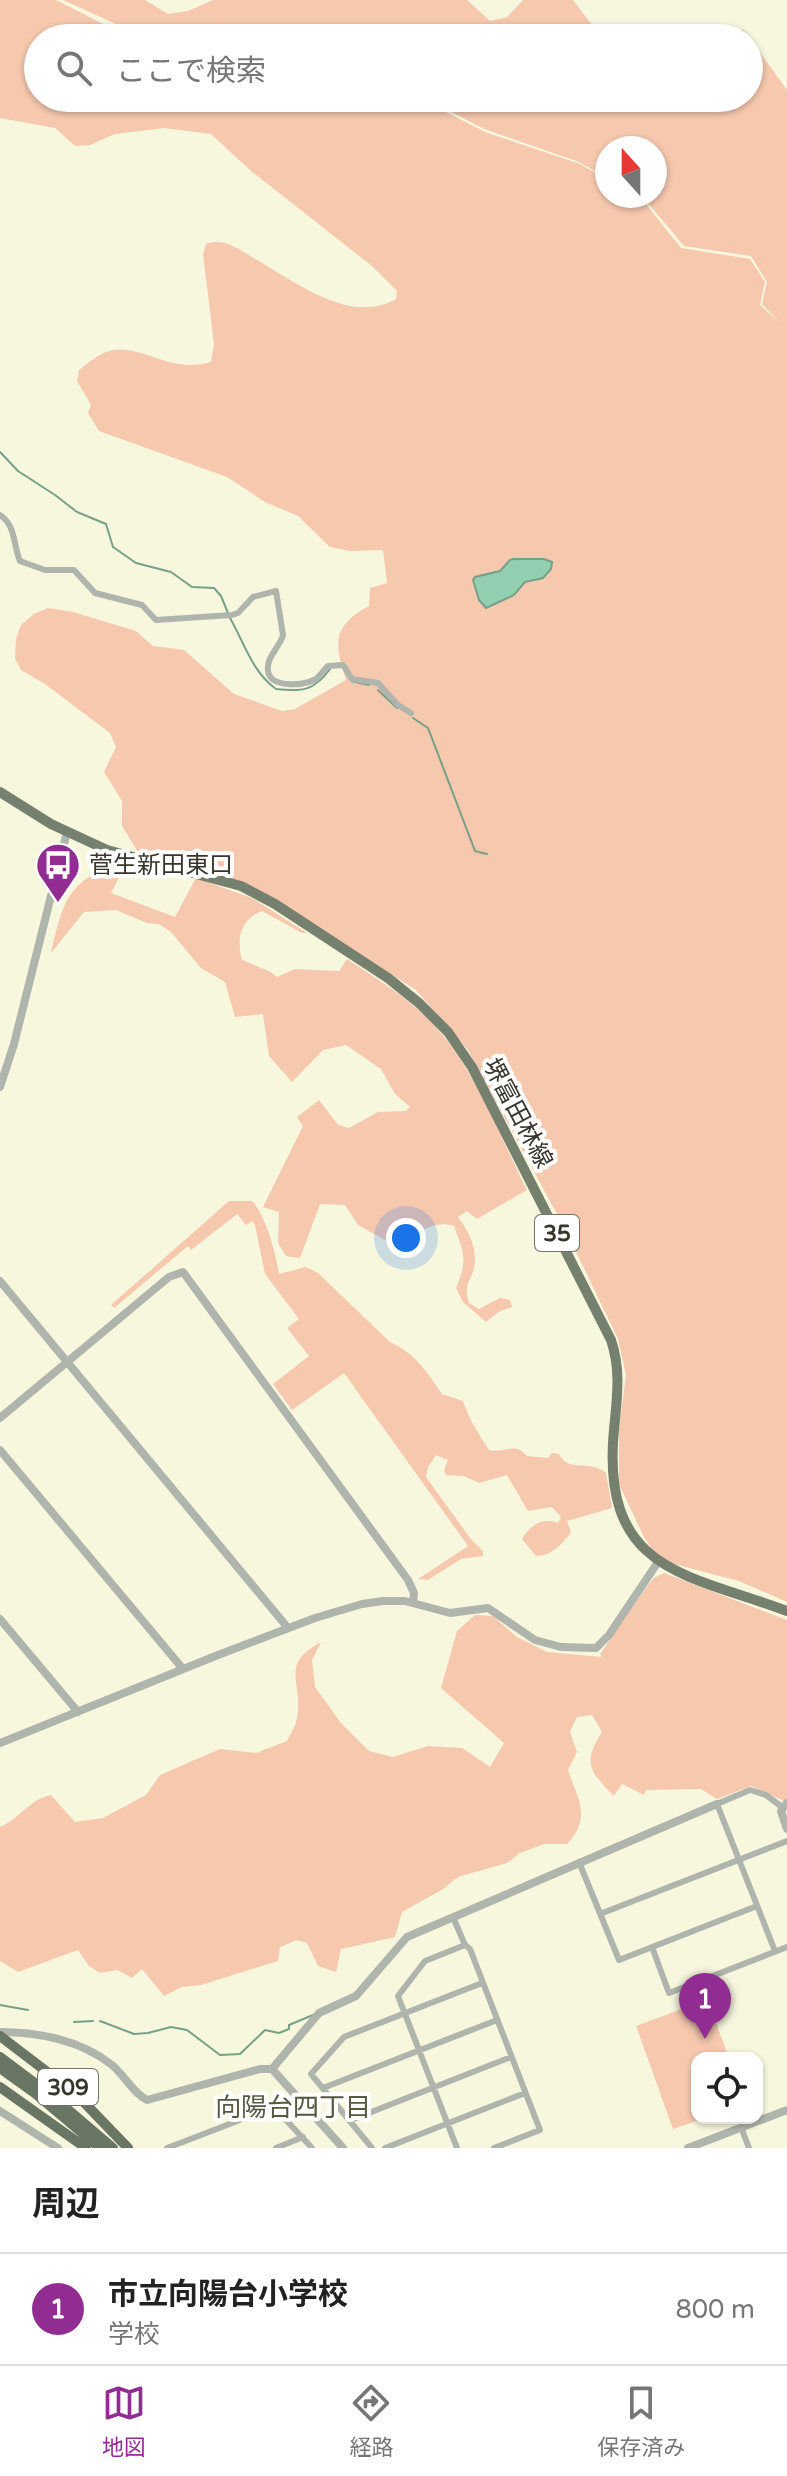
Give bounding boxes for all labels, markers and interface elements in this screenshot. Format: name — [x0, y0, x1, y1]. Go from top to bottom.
search box — [24, 24, 763, 112]
icon: search — [52, 46, 96, 90]
text: ここで検索 — [116, 53, 266, 90]
north arrow — [595, 136, 667, 208]
bus stop icon: 菅生新田東口 — [34, 841, 82, 904]
place label: 菅生新田東口 — [89, 851, 233, 880]
street label: 堺富田林線 — [477, 1053, 559, 1173]
road number: 35 — [535, 1215, 579, 1251]
your location — [386, 1218, 426, 1258]
pin: 1 — [679, 1973, 731, 2039]
map controls — [691, 2052, 763, 2124]
button: locate — [691, 2052, 763, 2124]
road number: 309 — [38, 2069, 98, 2105]
district label: 向陽台四丁目 — [215, 2092, 371, 2123]
text: 周辺 — [32, 2184, 100, 2225]
text: 市立向陽台小学校 — [108, 2276, 348, 2313]
text: 1 — [50, 2294, 66, 2325]
text: 800 m — [675, 2294, 755, 2325]
text: 学校 — [108, 2319, 160, 2350]
tab: 地図 — [102, 2381, 146, 2461]
tab: 経路 — [349, 2381, 393, 2461]
tab: 保存済み — [597, 2381, 685, 2461]

